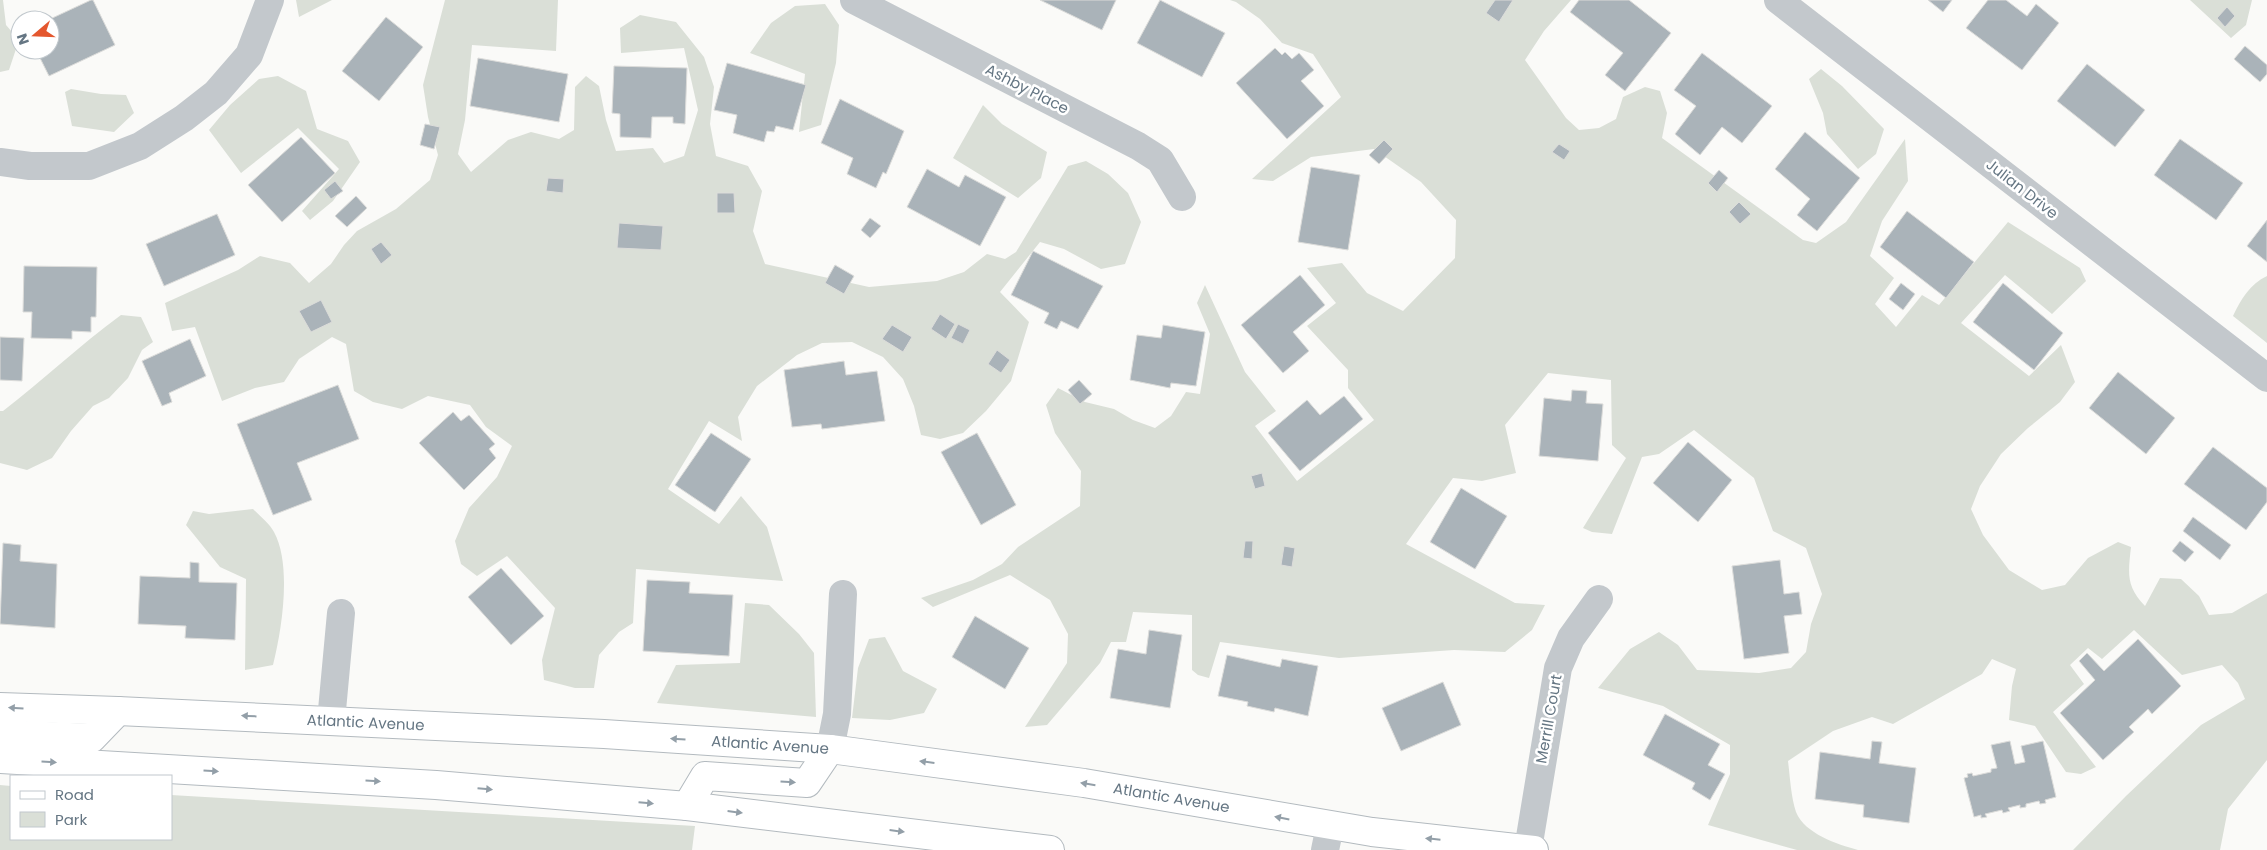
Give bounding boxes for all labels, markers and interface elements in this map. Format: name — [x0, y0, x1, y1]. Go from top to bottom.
north arrow — [10, 10, 60, 60]
text: N — [12, 31, 34, 47]
street label: Ashby Place — [982, 59, 1073, 119]
street label: Julian Drive — [1982, 154, 2063, 223]
street label: Merrill Court — [1530, 673, 1567, 765]
one-way arrow — [8, 703, 24, 711]
street label: Atlantic Avenue — [306, 709, 425, 735]
one-way arrow — [240, 712, 256, 720]
street label: Atlantic Avenue — [711, 730, 829, 759]
one-way arrow — [670, 735, 686, 743]
one-way arrow — [41, 758, 57, 766]
one-way arrow — [919, 758, 935, 766]
one-way arrow — [203, 768, 219, 776]
legend — [10, 775, 172, 840]
one-way arrow — [365, 777, 381, 785]
street label: Atlantic Avenue — [1112, 777, 1231, 818]
one-way arrow — [781, 778, 797, 786]
one-way arrow — [1080, 779, 1096, 787]
text: Road — [55, 784, 94, 805]
one-way arrow — [477, 785, 493, 793]
one-way arrow — [639, 799, 655, 807]
one-way arrow — [728, 808, 744, 816]
text: Park — [55, 809, 87, 830]
one-way arrow — [1275, 814, 1290, 822]
one-way arrow — [889, 827, 905, 835]
one-way arrow — [1425, 835, 1441, 843]

